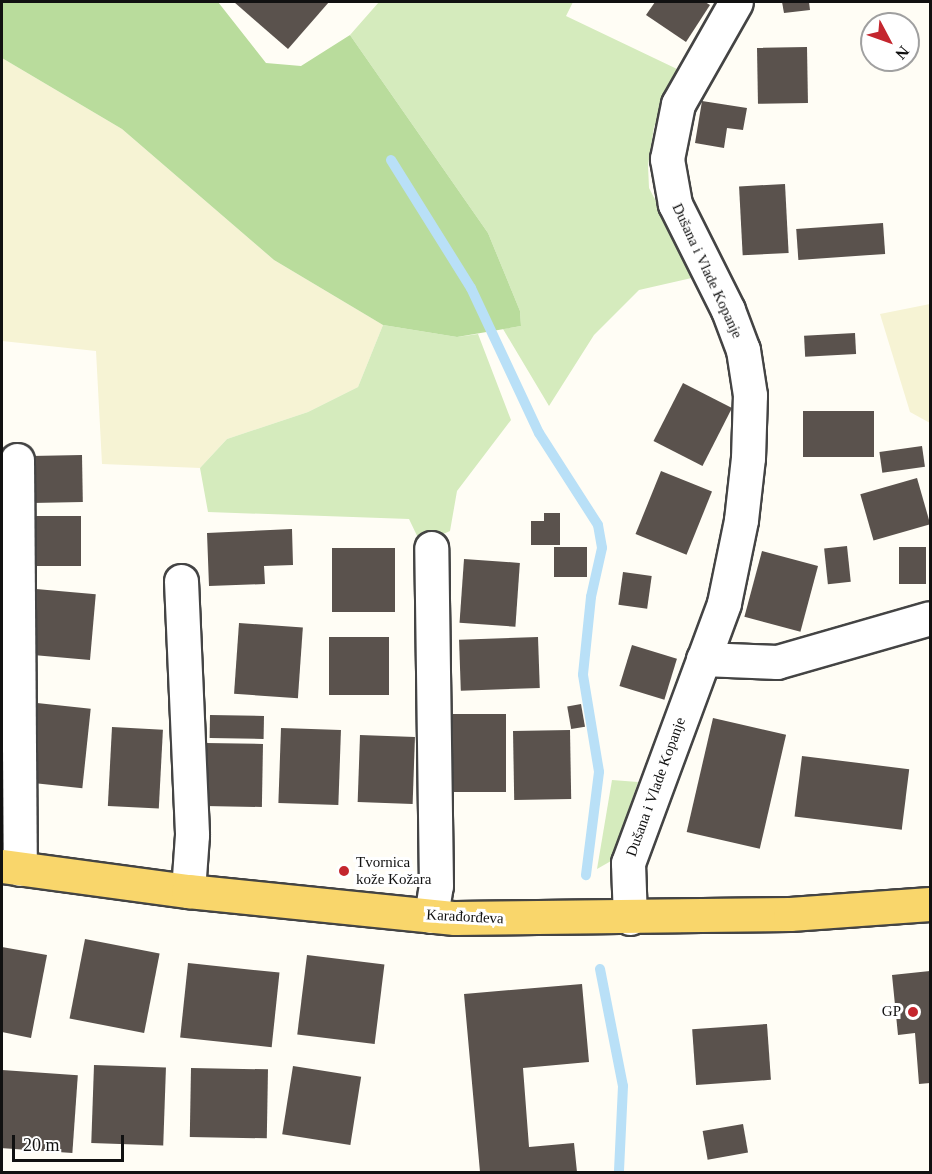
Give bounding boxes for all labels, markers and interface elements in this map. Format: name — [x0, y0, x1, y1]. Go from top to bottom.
north arrow — [860, 12, 920, 72]
text: N — [892, 43, 913, 63]
street label: Dušana i Vlade Kopanje — [668, 201, 746, 341]
street label: Dušana i Vlade Kopanje — [622, 715, 690, 859]
place label: Tvornica kože Kožara — [356, 853, 431, 888]
marker: Tvornica kože Kožara — [337, 864, 351, 878]
street label: Karađorđeva — [426, 906, 504, 928]
place label: GP — [882, 1003, 901, 1021]
marker: GP — [906, 1005, 920, 1019]
scale bar — [15, 1123, 128, 1161]
text: 20 m — [23, 1135, 60, 1155]

